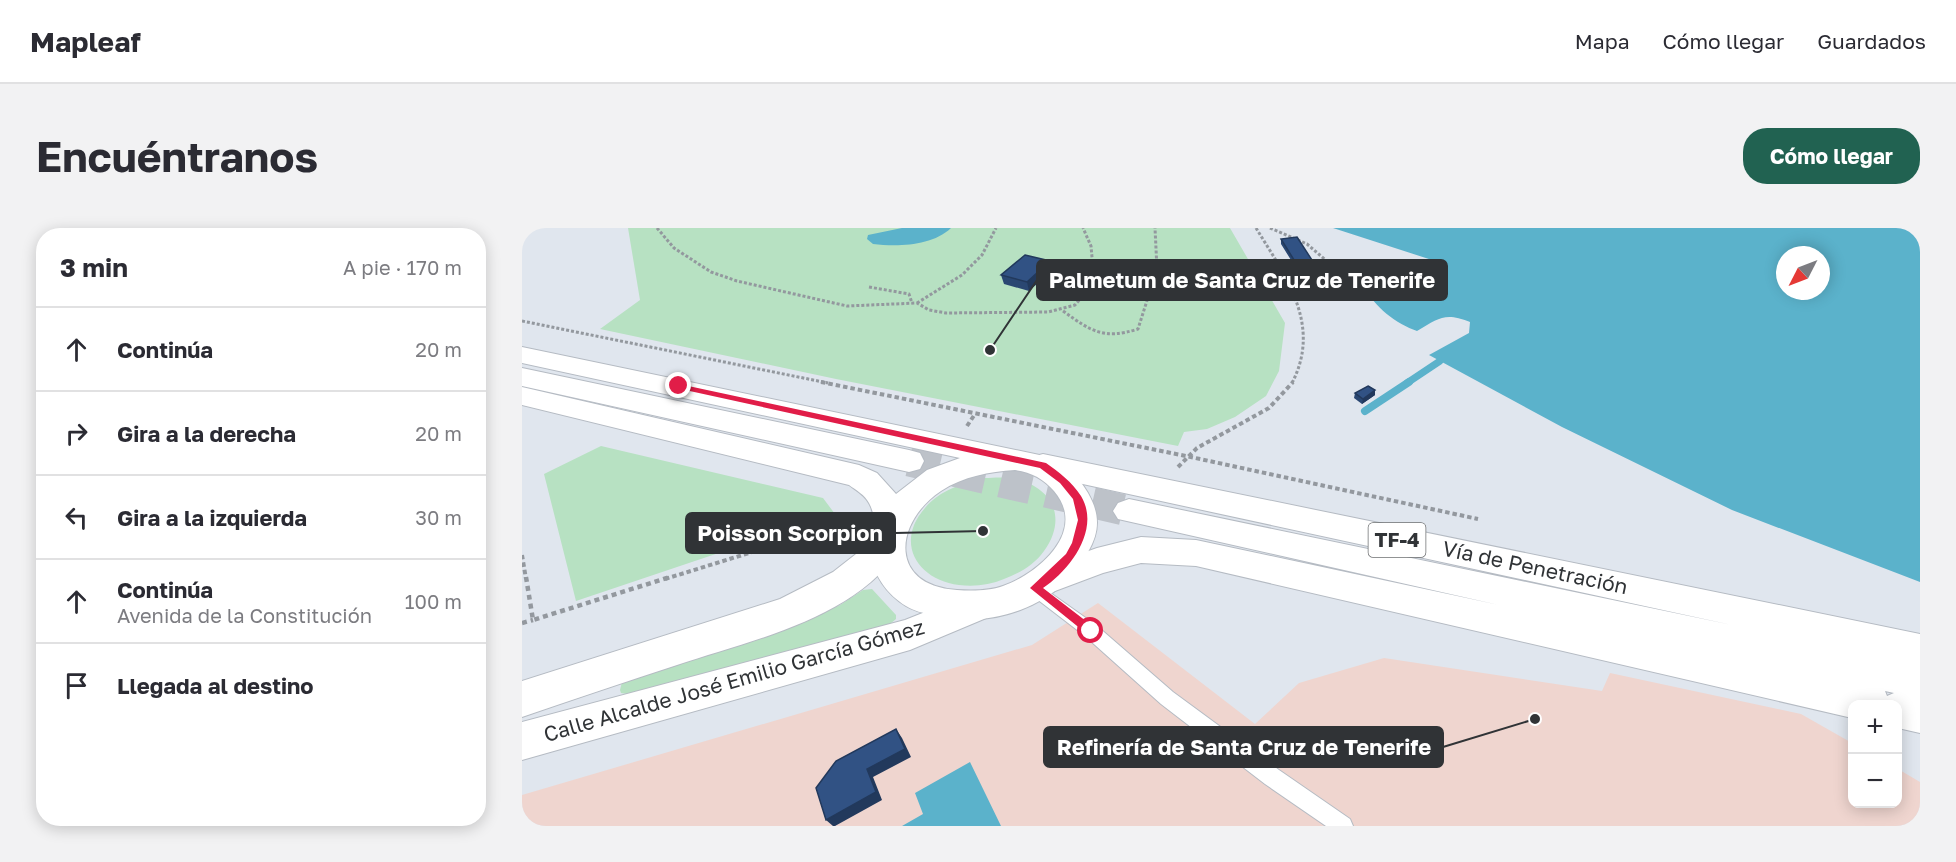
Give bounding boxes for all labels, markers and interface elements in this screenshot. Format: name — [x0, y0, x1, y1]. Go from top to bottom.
text: Mapleaf — [30, 25, 141, 58]
text: Mapa — [1575, 28, 1630, 54]
text: Cómo llegar — [1663, 28, 1784, 54]
text: Guardados — [1817, 28, 1926, 54]
button: Cómo llegar — [1743, 128, 1920, 184]
text: Encuéntranos — [36, 131, 318, 181]
north arrow — [1776, 246, 1830, 300]
text: 3 min — [60, 252, 128, 283]
text: A pie · 170 m — [343, 255, 462, 279]
callout: Palmetum de Santa Cruz de Tenerife — [1037, 260, 1447, 300]
text: Palmetum de Santa Cruz de Tenerife — [1049, 266, 1435, 293]
icon: ahead — [60, 333, 93, 366]
text: Continúa — [117, 336, 213, 363]
text: 20 m — [415, 337, 462, 361]
route end — [665, 372, 691, 398]
icon: right — [60, 417, 93, 450]
text: Gira a la derecha — [117, 420, 296, 447]
text: 20 m — [415, 421, 462, 445]
icon: left — [60, 501, 93, 534]
text: Gira a la izquierda — [117, 504, 307, 531]
text: 30 m — [415, 505, 462, 529]
callout: Poisson Scorpion — [686, 513, 895, 553]
text: Poisson Scorpion — [697, 519, 883, 546]
road number: TF-4 — [1368, 523, 1426, 557]
street label: Vía de Penetración — [1440, 535, 1630, 599]
text: Continúa — [117, 576, 213, 603]
icon: ahead — [60, 585, 93, 618]
text: 100 m — [405, 589, 462, 613]
text: Avenida de la Constitución — [117, 603, 372, 627]
street label: Calle Alcalde José Emilio García Gómez — [540, 613, 927, 747]
route start — [1077, 617, 1103, 643]
icon: arrive — [60, 669, 93, 702]
text: Llegada al destino — [117, 672, 314, 699]
map controls — [1848, 700, 1902, 808]
button: + — [1848, 700, 1902, 754]
callout: Refinería de Santa Cruz de Tenerife — [1044, 727, 1443, 767]
text: Refinería de Santa Cruz de Tenerife — [1057, 733, 1431, 760]
button: − — [1848, 754, 1902, 808]

